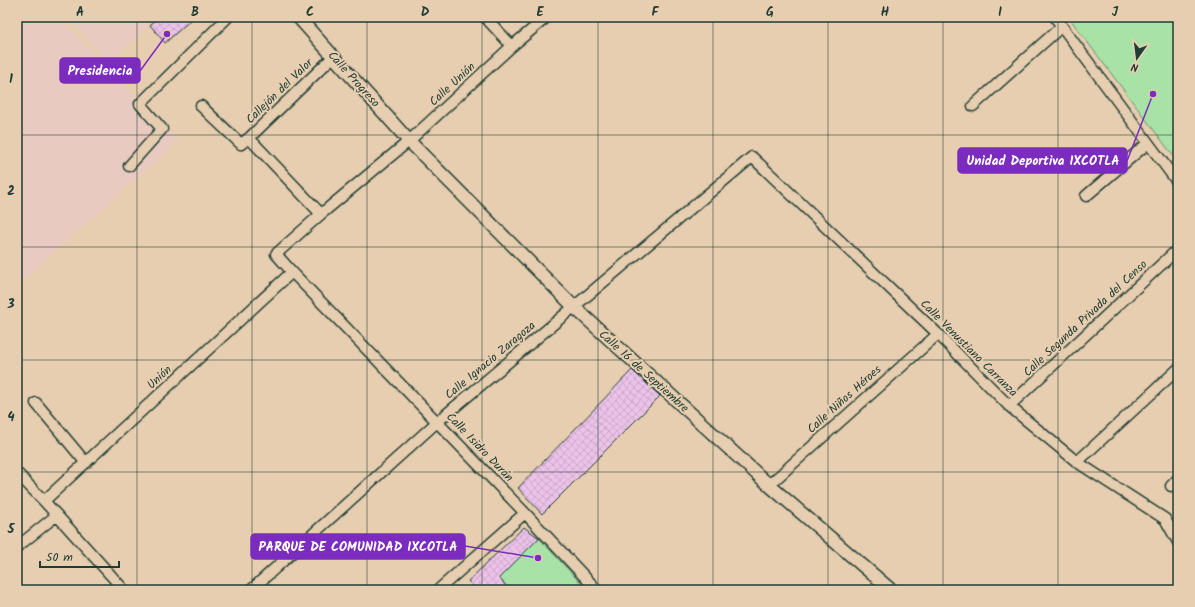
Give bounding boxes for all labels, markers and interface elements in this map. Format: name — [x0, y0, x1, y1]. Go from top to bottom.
text: A — [76, 2, 84, 23]
text: B — [191, 2, 199, 23]
text: C — [306, 2, 314, 23]
text: D — [421, 2, 430, 23]
text: E — [536, 2, 544, 23]
text: F — [651, 2, 659, 23]
text: G — [766, 2, 774, 23]
text: H — [881, 2, 890, 23]
text: I — [998, 2, 1002, 23]
text: J — [1112, 2, 1119, 23]
north arrow — [1117, 38, 1157, 78]
street label: Calle Progreso — [323, 47, 384, 112]
street label: Callejón del Valor — [241, 53, 318, 129]
text: N — [1129, 57, 1140, 76]
callout: Presidencia — [60, 58, 140, 83]
street label: Calle Unión — [425, 58, 480, 111]
text: Presidencia — [68, 61, 133, 82]
text: 1 — [9, 69, 13, 90]
callout: Unidad Deportiva IXCOTLA — [958, 148, 1127, 173]
text: Unidad Deportiva IXCOTLA — [966, 151, 1120, 172]
text: 2 — [7, 181, 15, 202]
street label: Calle Segunda Privada del Censo — [1019, 255, 1152, 381]
text: 3 — [6, 294, 15, 315]
street label: Calle Venustiano Carranza — [915, 295, 1022, 402]
street label: Calle Ignacio Zaragoza — [441, 316, 540, 404]
street label: Calle 16 de Septiembre — [594, 326, 694, 418]
street label: Unión — [143, 361, 176, 394]
street label: Calle Niños Héroes — [803, 361, 886, 438]
text: 4 — [7, 407, 15, 428]
street label: Calle Isidro Durán — [441, 408, 518, 486]
text: 5 — [7, 519, 16, 540]
callout: PARQUE DE COMUNIDAD IXCOTLA — [251, 534, 465, 559]
text: PARQUE DE COMUNIDAD IXCOTLA — [259, 537, 457, 558]
scale bar — [40, 543, 119, 569]
text: 50 m — [46, 548, 73, 567]

